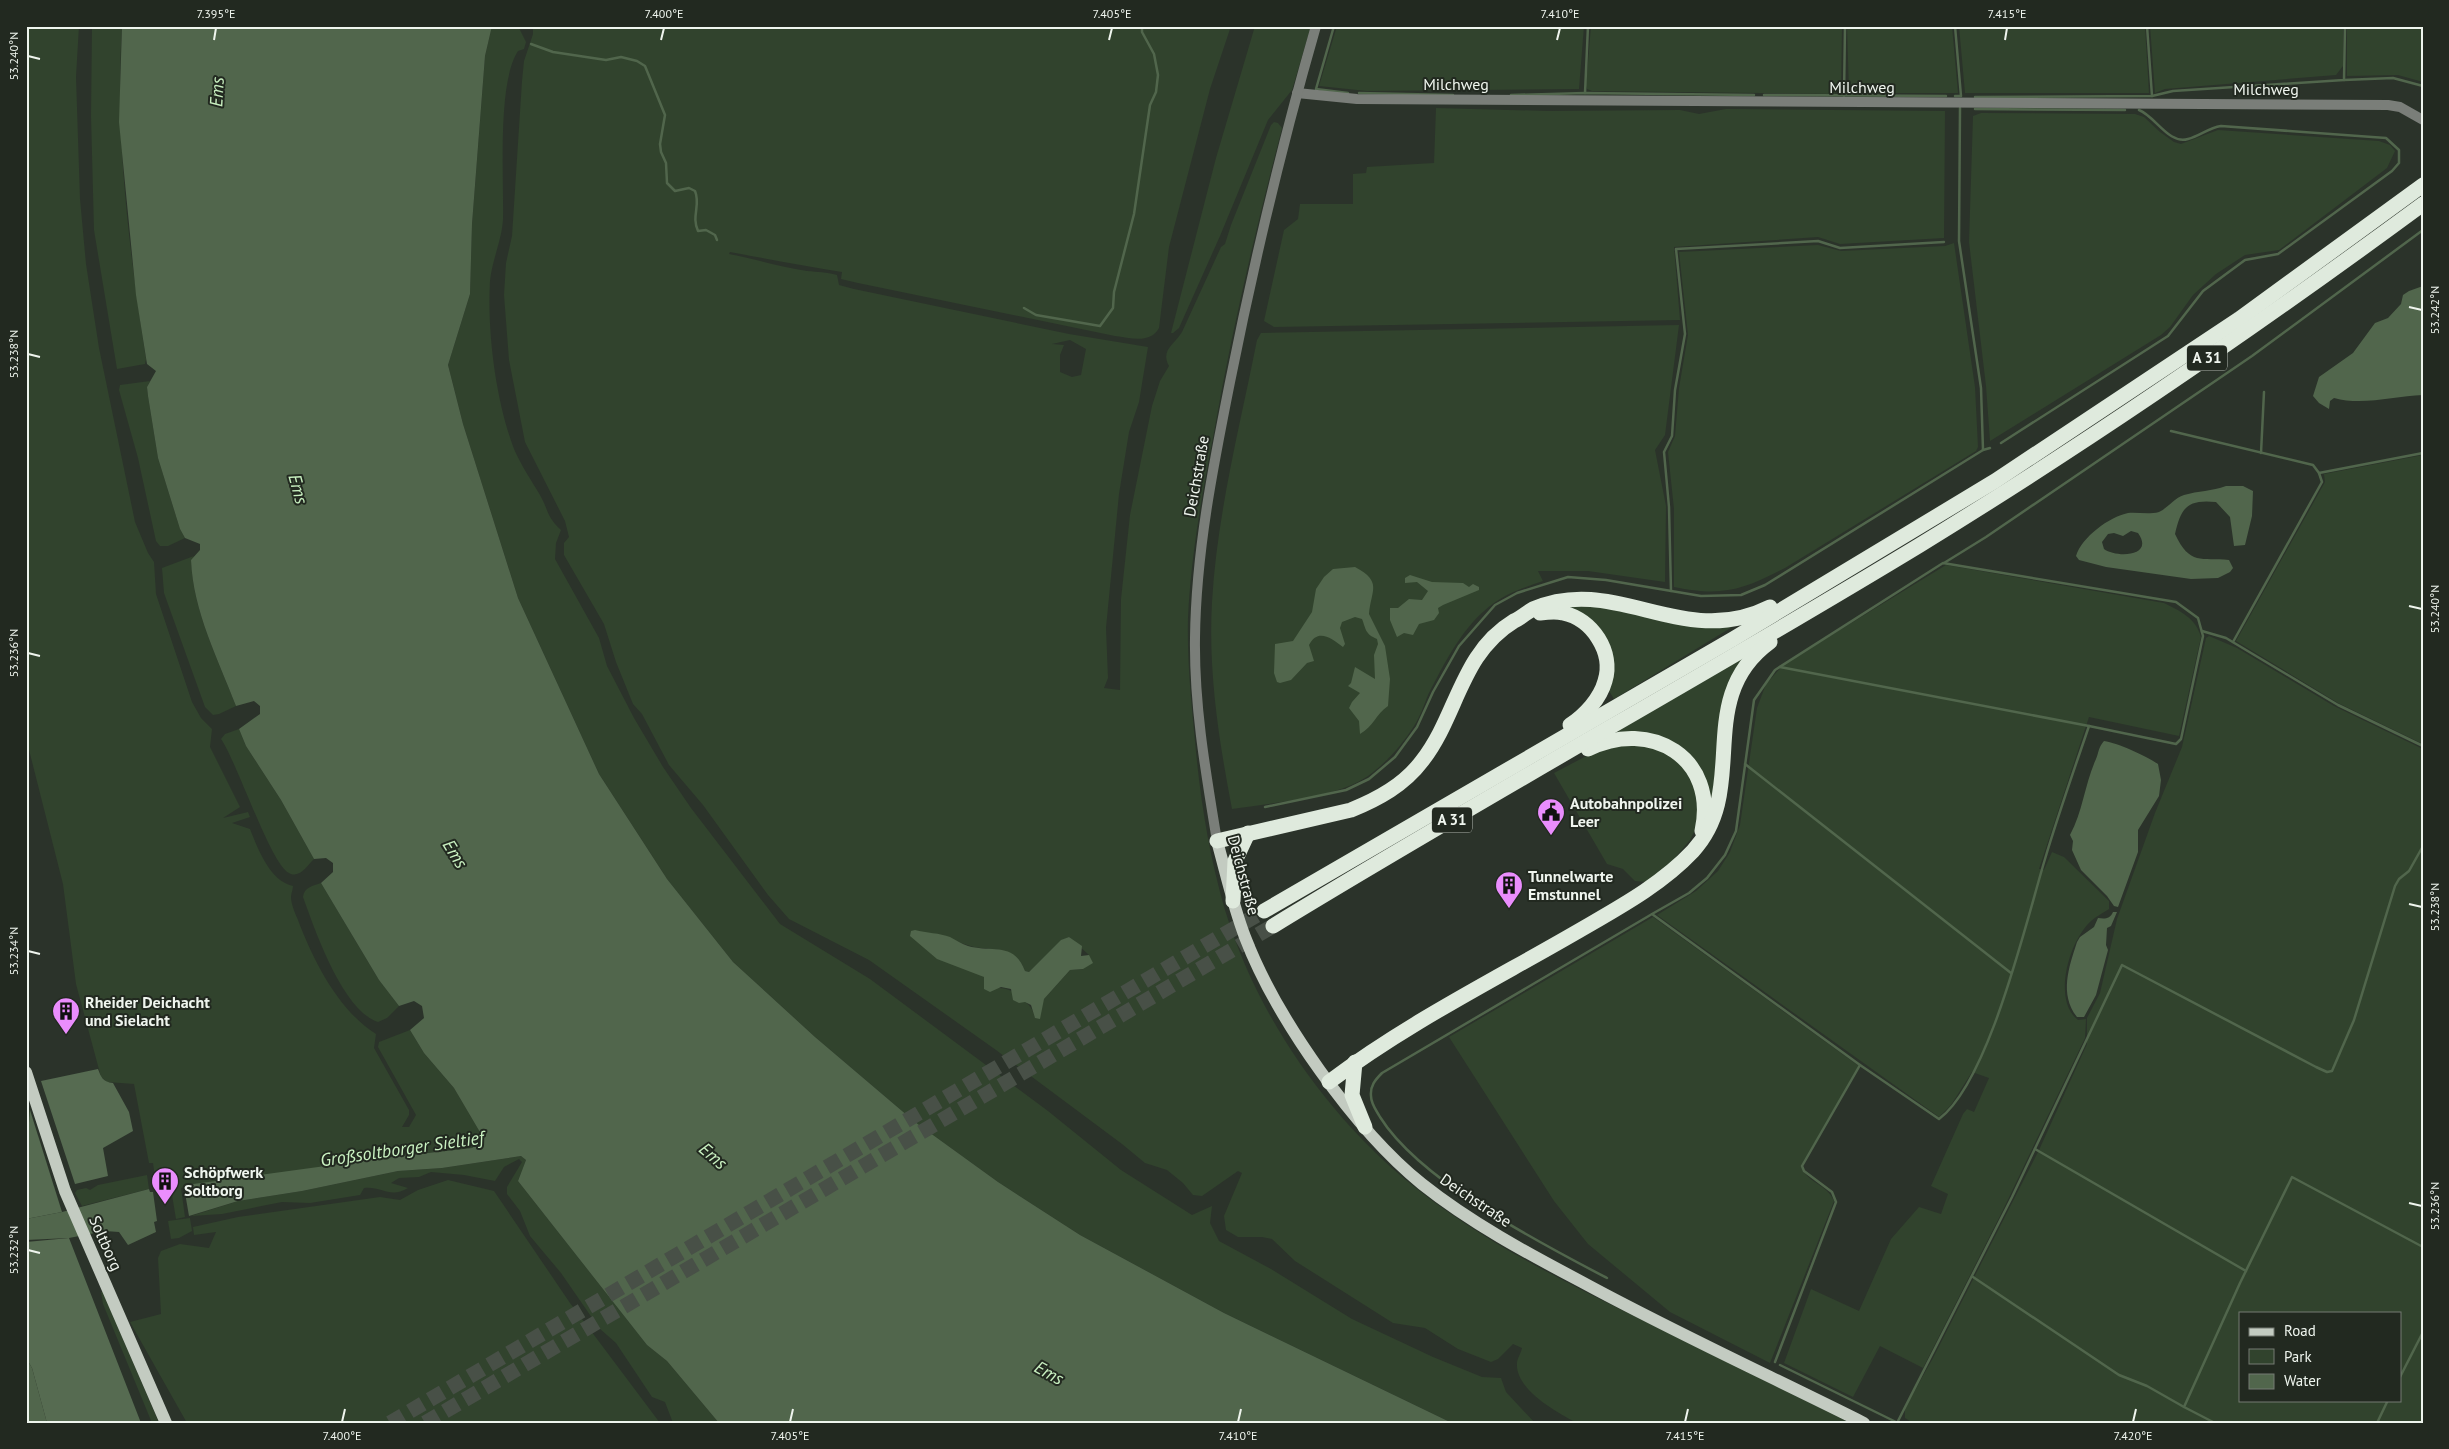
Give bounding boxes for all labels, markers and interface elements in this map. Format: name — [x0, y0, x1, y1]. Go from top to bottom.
text: 7.395°E — [197, 6, 235, 21]
text: 7.400°E — [645, 6, 683, 21]
text: 7.405°E — [1093, 6, 1131, 21]
text: 7.410°E — [1541, 6, 1579, 21]
text: 7.415°E — [1988, 6, 2026, 21]
text: 53.240°N — [6, 32, 21, 80]
street label: Milchweg — [1423, 74, 1489, 94]
water label: Ems — [204, 76, 229, 108]
street label: Milchweg — [1829, 77, 1895, 97]
street label: Milchweg — [2233, 79, 2299, 99]
text: 53.242°N — [2427, 286, 2442, 334]
text: 53.238°N — [6, 330, 21, 378]
road number: A 31 — [2187, 346, 2227, 370]
street label: Deichstraße — [1179, 434, 1213, 518]
water label: Ems — [283, 471, 314, 507]
text: 53.240°N — [2427, 585, 2442, 633]
text: 53.236°N — [6, 629, 21, 677]
place label: Autobahnpolizei Leer — [1570, 793, 1682, 831]
public building icon: Autobahnpolizei Leer — [1536, 797, 1566, 836]
road number: A 31 — [1432, 808, 1472, 832]
street label: Deichstraße — [1224, 833, 1264, 917]
water label: Ems — [438, 835, 474, 873]
place label: Tunnelwarte Emstunnel — [1528, 866, 1614, 904]
building icon: Tunnelwarte Emstunnel — [1494, 870, 1524, 909]
text: 53.238°N — [2427, 883, 2442, 931]
text: 53.234°N — [6, 927, 21, 975]
place label: Rheider Deichacht und Sielacht — [85, 992, 210, 1030]
building icon: Rheider Deichacht und Sielacht — [51, 996, 81, 1035]
water label: Großsoltborger Sieltief — [319, 1125, 488, 1171]
water label: Ems — [694, 1137, 733, 1175]
place label: Schöpfwerk Soltborg — [184, 1162, 263, 1200]
building icon: Schöpfwerk Soltborg — [150, 1166, 180, 1205]
street label: Deichstraße — [1436, 1169, 1516, 1231]
text: 53.236°N — [2427, 1182, 2442, 1230]
street label: Soltborg — [85, 1212, 127, 1274]
text: 53.232°N — [6, 1226, 21, 1274]
legend — [2239, 1312, 2402, 1402]
text: Road — [2284, 1321, 2316, 1340]
text: Park — [2284, 1347, 2312, 1366]
water label: Ems — [1031, 1355, 1069, 1390]
text: Water — [2284, 1371, 2321, 1390]
text: 7.400°E — [323, 1428, 361, 1443]
text: 7.405°E — [771, 1428, 809, 1443]
text: 7.410°E — [1219, 1428, 1257, 1443]
text: 7.415°E — [1666, 1428, 1704, 1443]
text: 7.420°E — [2114, 1428, 2152, 1443]

